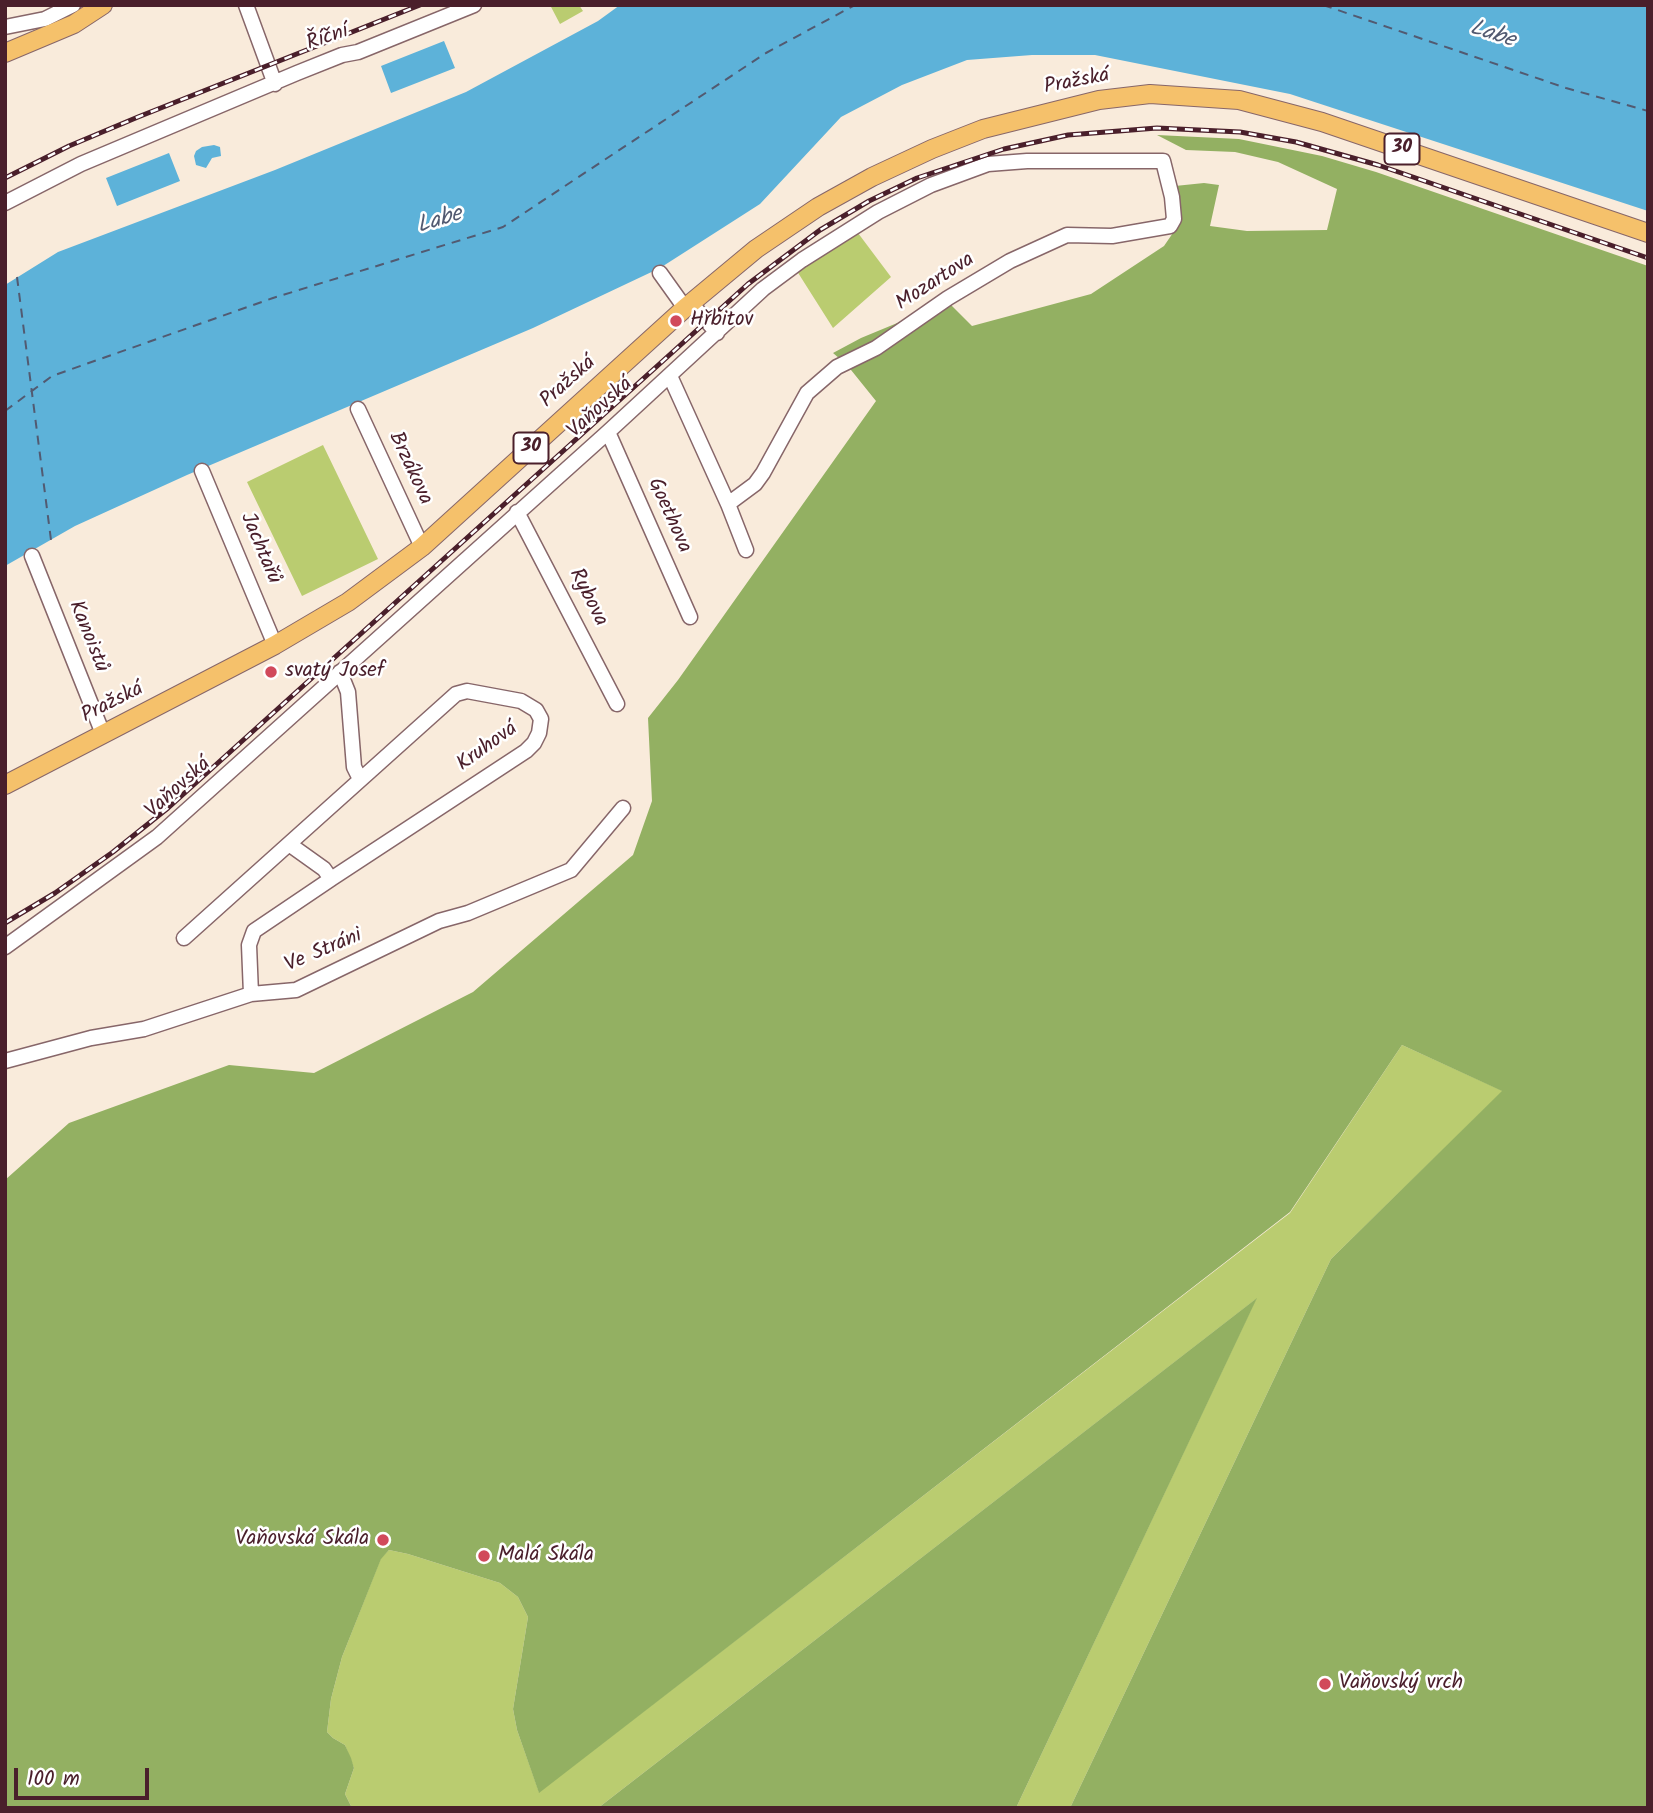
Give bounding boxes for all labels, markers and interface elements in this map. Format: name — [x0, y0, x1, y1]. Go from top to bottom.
water label: Labe — [1466, 16, 1518, 56]
street label: Říční — [304, 20, 352, 58]
street label: Pražská — [1042, 64, 1112, 102]
road number: 30 — [1384, 134, 1420, 164]
water label: Labe — [414, 202, 466, 242]
street label: Mozartova — [892, 248, 980, 318]
place label: Hřbitov — [690, 308, 753, 334]
marker: Hřbitov — [668, 313, 684, 329]
street label: Pražská — [536, 352, 602, 414]
street label: Vaňovská — [563, 373, 639, 445]
street label: Brzákova — [381, 429, 437, 509]
road number: 30 — [514, 432, 548, 463]
street label: Goethova — [640, 475, 696, 557]
street label: Jachtařů — [233, 510, 285, 588]
street label: Rybova — [562, 565, 612, 631]
street label: Kanoistů — [61, 597, 113, 677]
place label: svatý Josef — [285, 659, 385, 685]
marker: svatý Josef — [263, 664, 279, 680]
street label: Pražská — [78, 678, 148, 730]
street label: Kruhová — [453, 718, 523, 778]
street label: Vaňovská — [141, 753, 217, 825]
street label: Ve Stráni — [282, 925, 366, 979]
place label: Vaňovská Skála — [235, 1527, 369, 1553]
marker: Vaňovská Skála — [375, 1532, 391, 1548]
place label: Malá Skála — [498, 1543, 594, 1569]
marker: Malá Skála — [476, 1548, 492, 1564]
place label: Vaňovský vrch — [1339, 1671, 1463, 1697]
marker: Vaňovský vrch — [1317, 1676, 1333, 1692]
scale bar — [18, 1754, 152, 1798]
text: 100 m — [27, 1763, 80, 1796]

